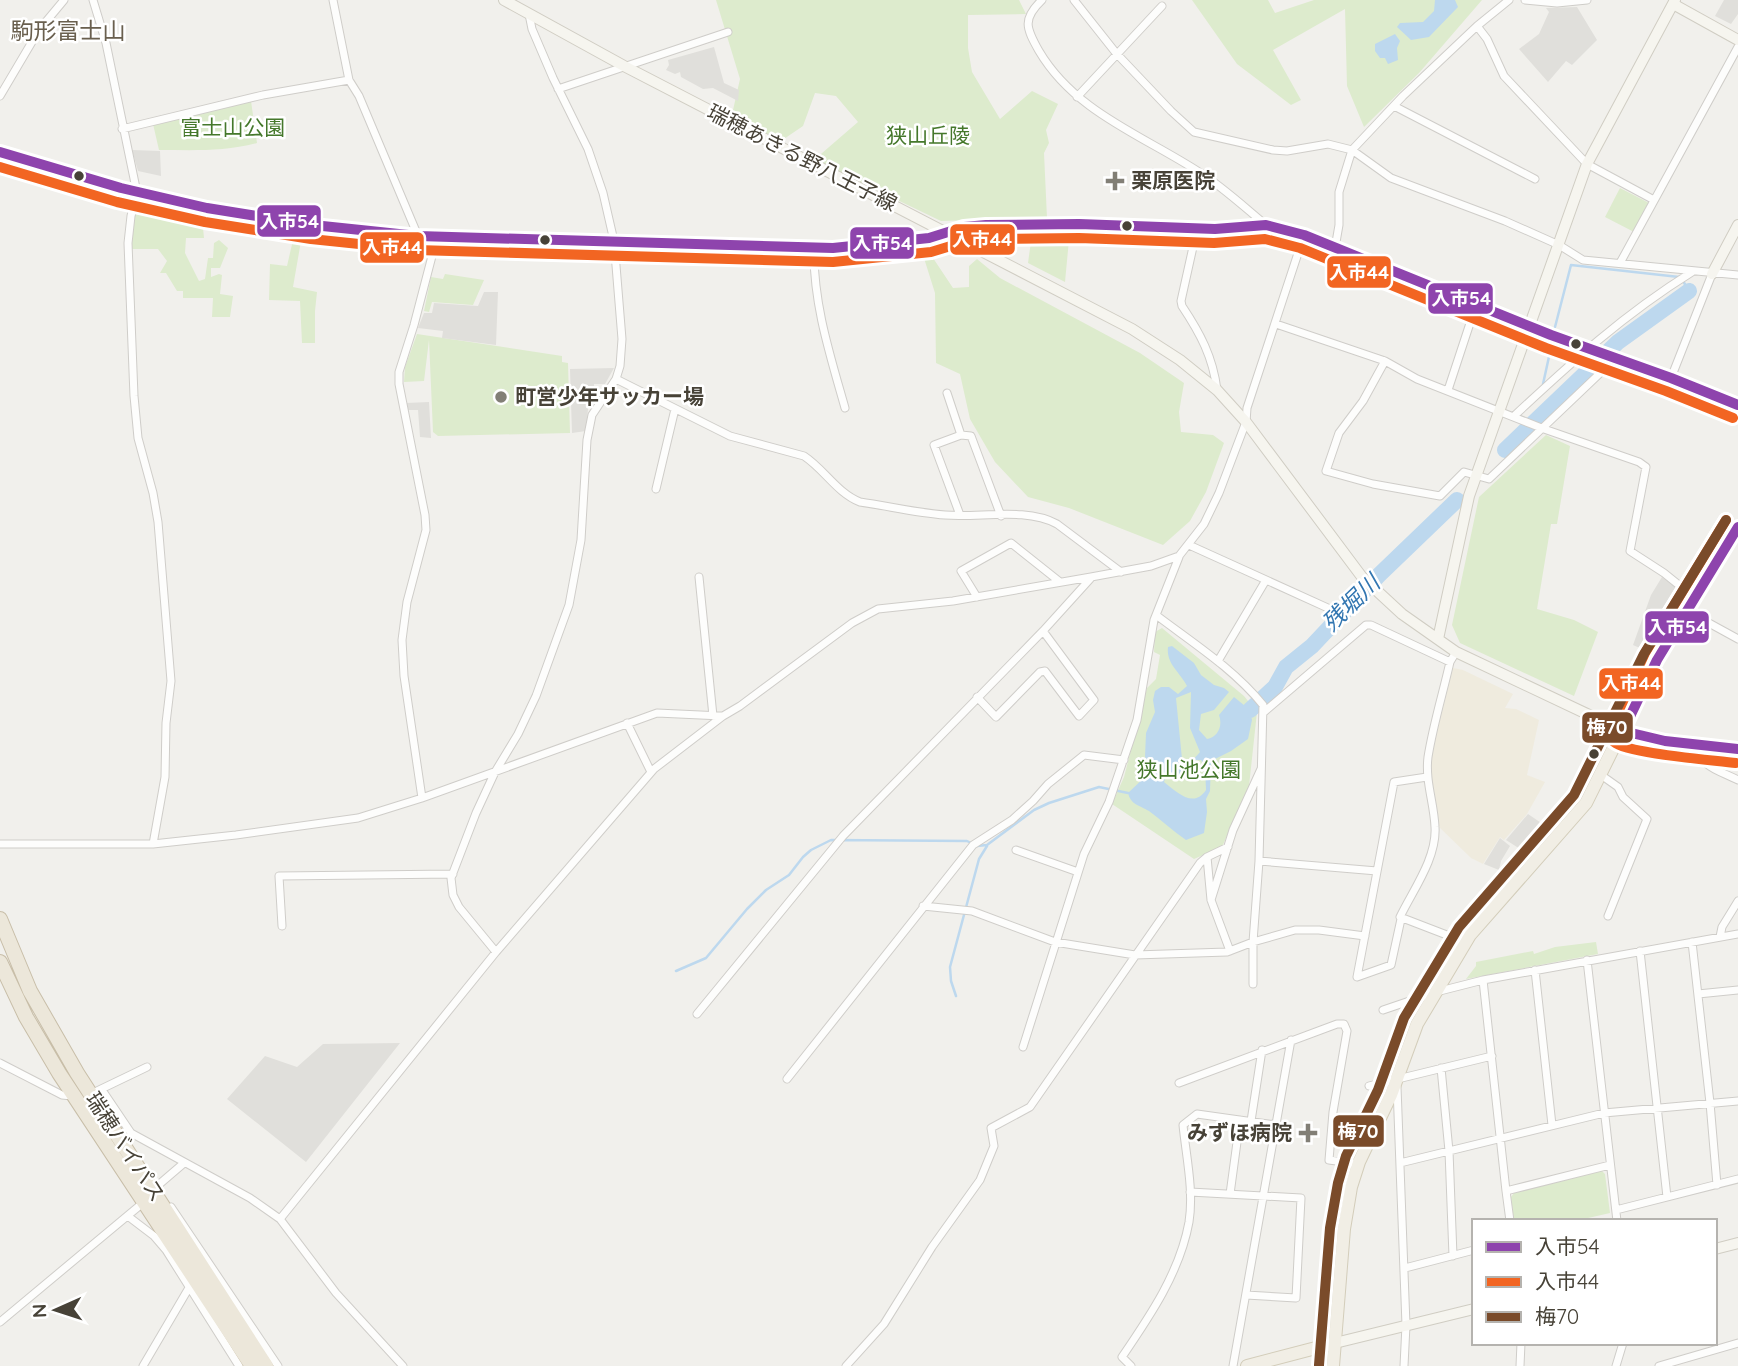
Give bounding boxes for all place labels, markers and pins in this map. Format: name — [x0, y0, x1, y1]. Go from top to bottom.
place label: 栗原医院 — [1131, 167, 1215, 193]
unlabelled marker — [72, 169, 86, 183]
marker: 栗原医院 — [1105, 171, 1125, 191]
unlabelled marker — [1120, 219, 1134, 233]
unlabelled marker — [538, 233, 552, 247]
unlabelled marker — [1569, 337, 1583, 351]
place label: 町営少年サッカー場 — [515, 383, 704, 409]
marker: 町営少年サッカー場 — [493, 389, 509, 405]
unlabelled marker — [1587, 747, 1601, 761]
place label: みずほ病院 — [1187, 1119, 1292, 1145]
marker: みずほ病院 — [1298, 1123, 1318, 1143]

